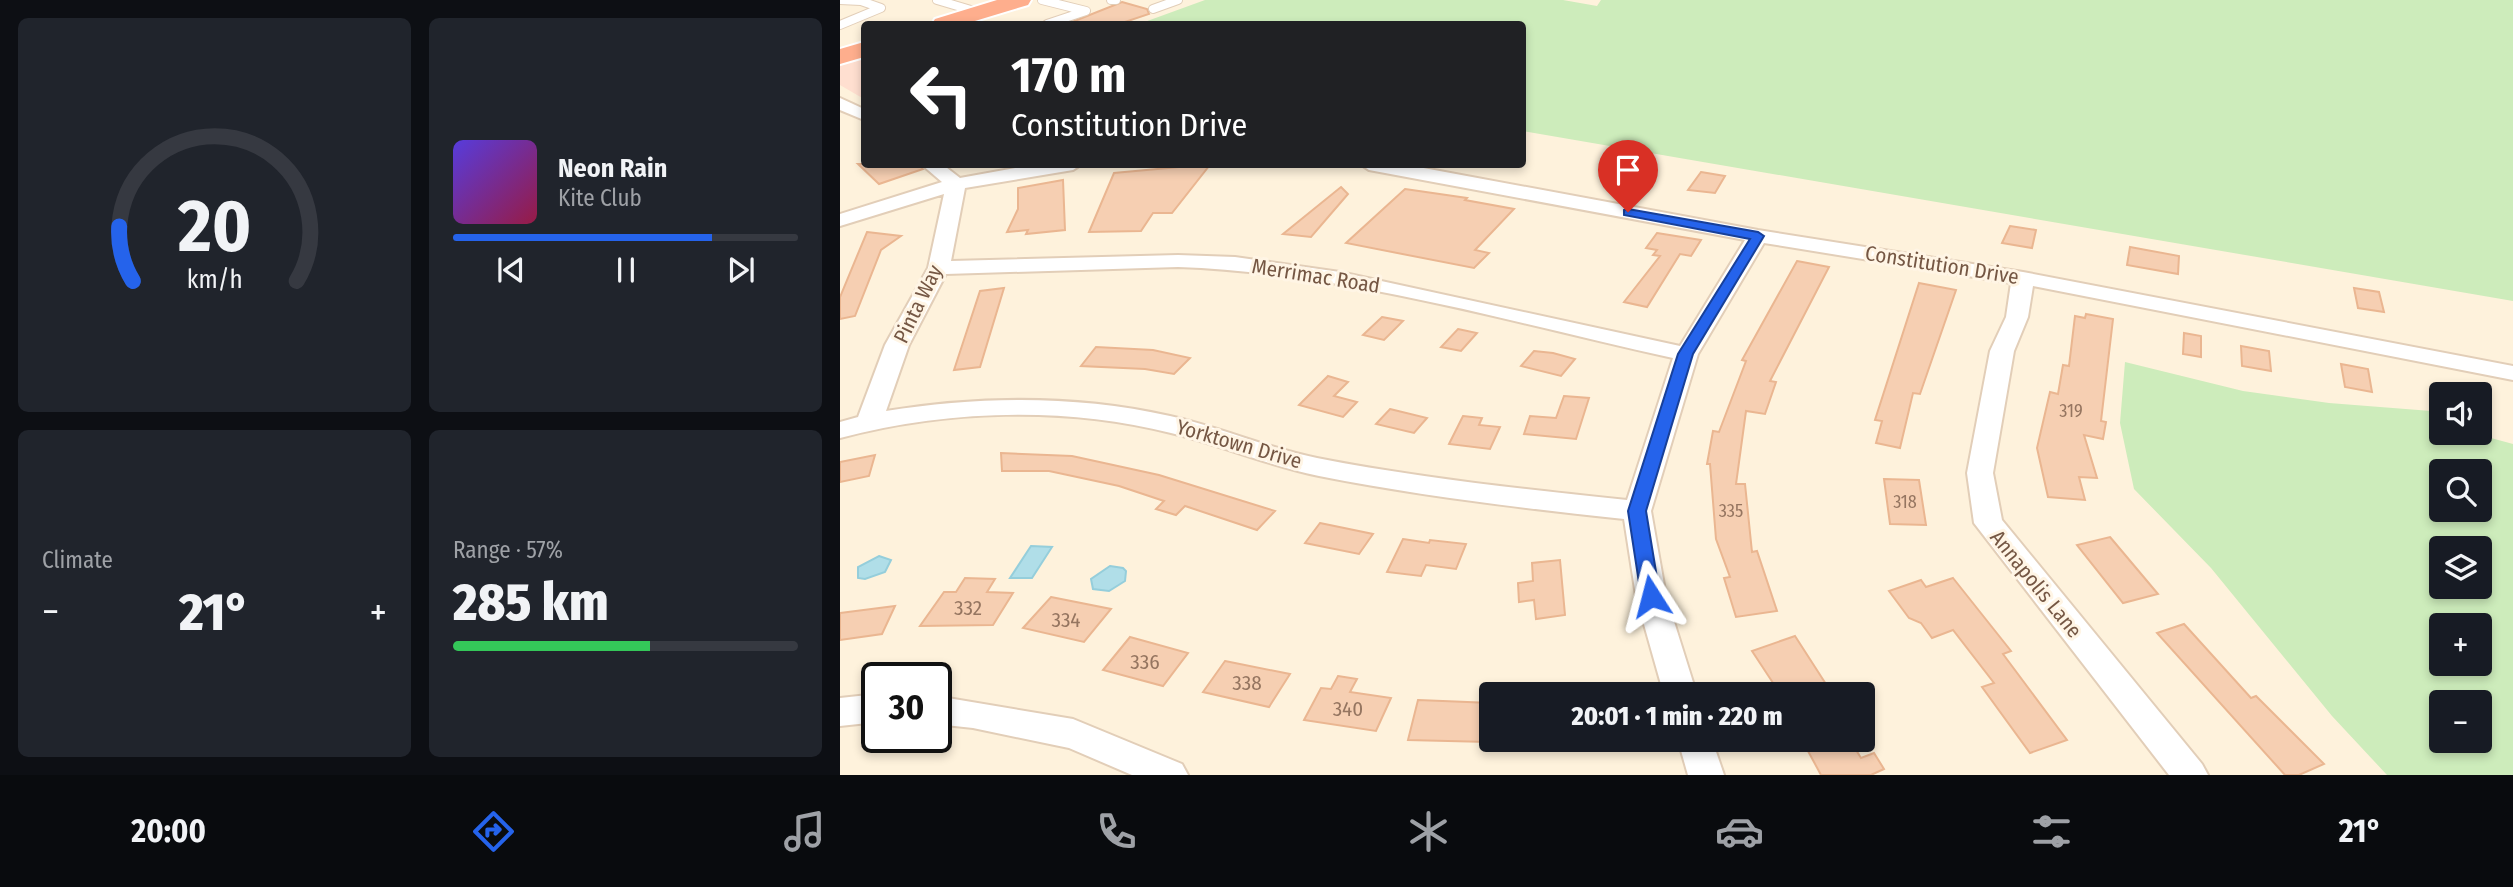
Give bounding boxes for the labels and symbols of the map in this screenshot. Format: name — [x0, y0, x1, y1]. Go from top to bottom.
pin — [1598, 140, 1658, 212]
street label: Constitution Drive — [1863, 240, 2021, 290]
street label: Merrimac Road — [1250, 253, 1382, 299]
street label: Pinta Way — [888, 260, 948, 347]
house number: 319 — [2059, 400, 2083, 422]
street label: Yorktown Drive — [1173, 414, 1305, 474]
house number: 318 — [1893, 491, 1917, 513]
house number: 335 — [1719, 500, 1743, 522]
street label: Annapolis Lane — [1985, 525, 2087, 643]
position arrow — [1614, 559, 1688, 633]
house number: 332 — [954, 595, 982, 621]
house number: 334 — [1051, 607, 1081, 633]
house number: 336 — [1130, 649, 1160, 675]
speed limit sign: 30 — [861, 662, 952, 753]
house number: 338 — [1232, 670, 1262, 696]
house number: 340 — [1333, 696, 1363, 722]

